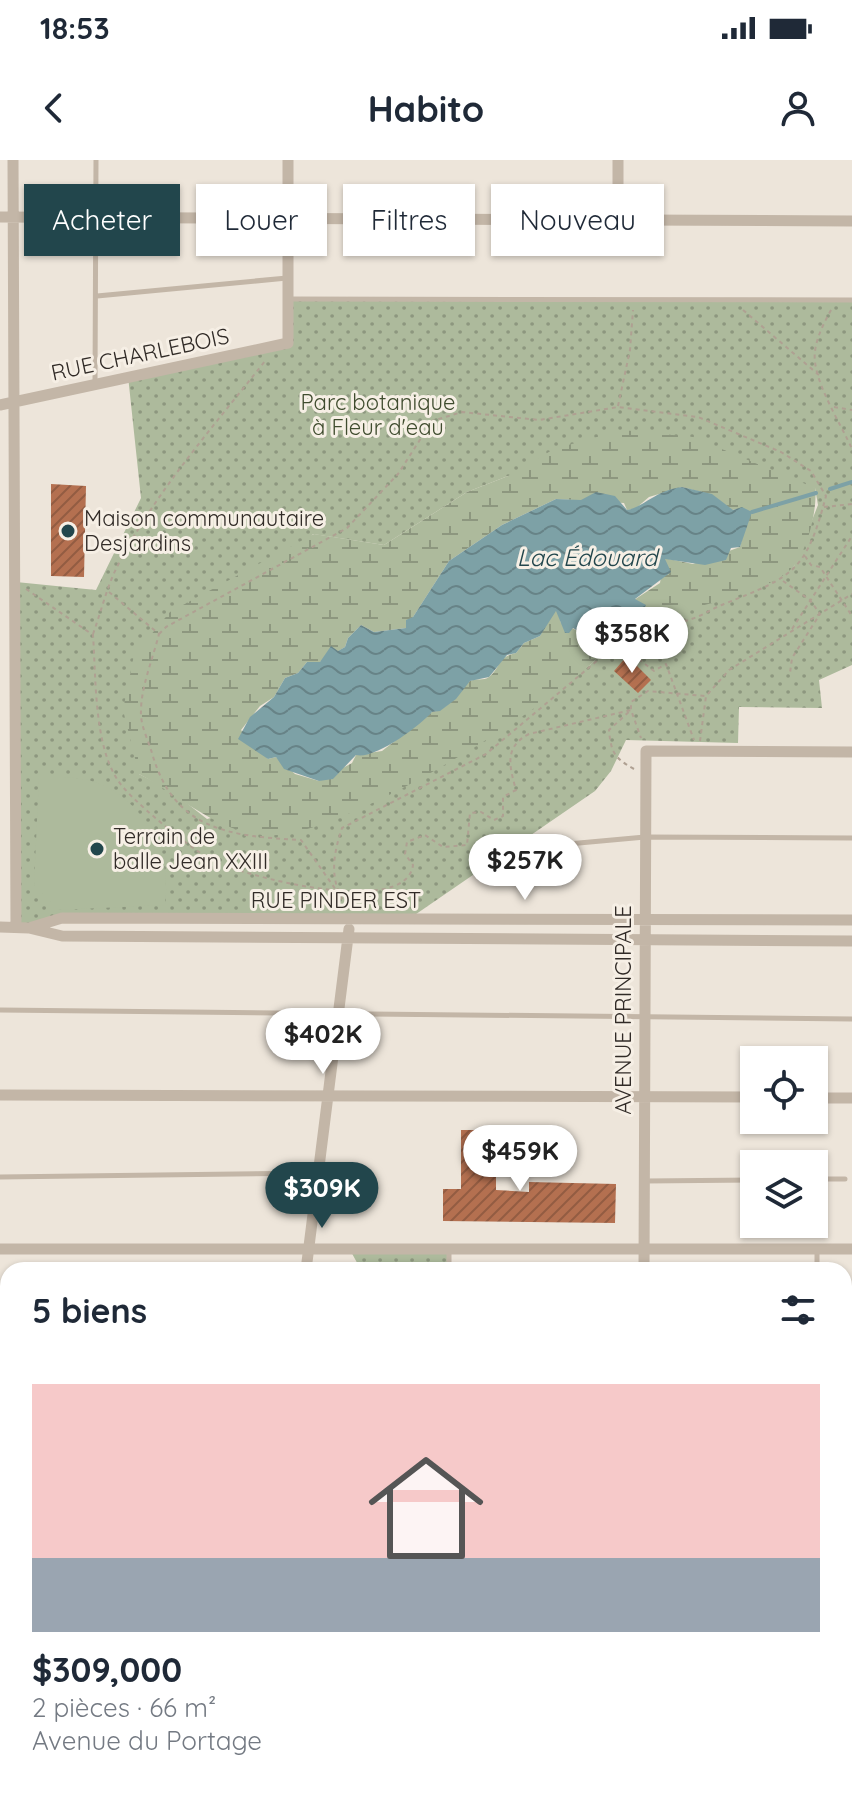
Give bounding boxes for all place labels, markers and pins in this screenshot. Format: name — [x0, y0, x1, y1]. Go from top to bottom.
place label: Maison communautaire Desjardins — [84, 504, 324, 557]
marker: Maison communautaire Desjardins — [59, 522, 77, 540]
pin: $358K — [576, 607, 688, 675]
place label: Terrain de balle Jean XXIII — [113, 822, 268, 875]
pin: $257K — [469, 834, 581, 902]
marker: Terrain de balle Jean XXIII — [88, 840, 106, 858]
pin: $402K — [267, 1008, 379, 1076]
pin: $459K — [464, 1125, 576, 1193]
pin: $309K — [266, 1162, 378, 1230]

